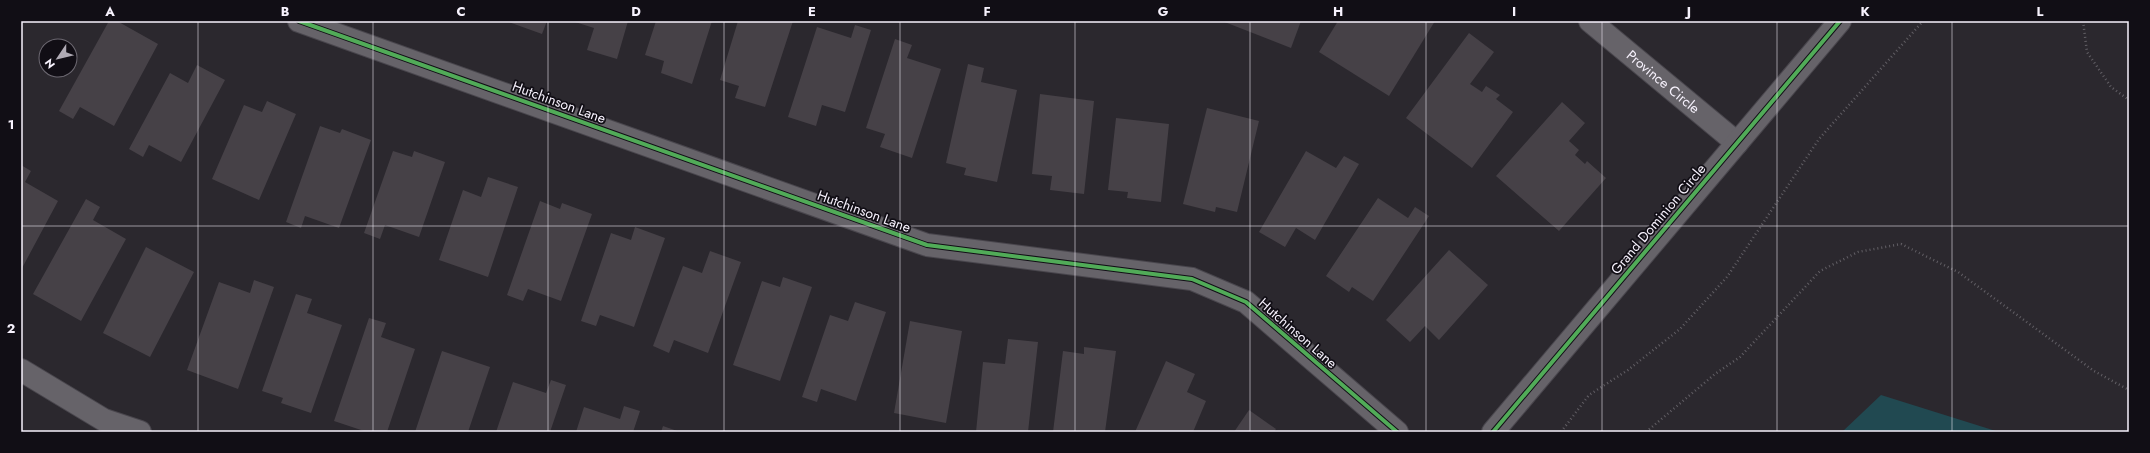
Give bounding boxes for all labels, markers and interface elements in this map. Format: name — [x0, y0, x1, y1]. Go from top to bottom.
text: A — [104, 2, 115, 21]
text: B — [281, 2, 290, 21]
text: C — [456, 2, 466, 21]
text: D — [631, 2, 641, 21]
text: E — [808, 2, 816, 21]
text: F — [983, 2, 991, 21]
text: G — [1158, 2, 1169, 21]
text: H — [1333, 2, 1343, 21]
text: I — [1512, 2, 1516, 21]
text: J — [1684, 2, 1691, 21]
text: K — [1860, 2, 1870, 21]
text: L — [2037, 2, 2044, 21]
north arrow — [38, 38, 78, 78]
street label: Province Circle — [1622, 45, 1704, 118]
text: N — [41, 56, 59, 72]
street label: Hutchinson Lane — [509, 76, 609, 128]
text: 1 — [8, 115, 14, 134]
street label: Grand Dominion Circle — [1606, 159, 1710, 279]
street label: Hutchinson Lane — [814, 185, 914, 237]
street label: Hutchinson Lane — [1254, 293, 1342, 373]
text: 2 — [7, 319, 15, 338]

